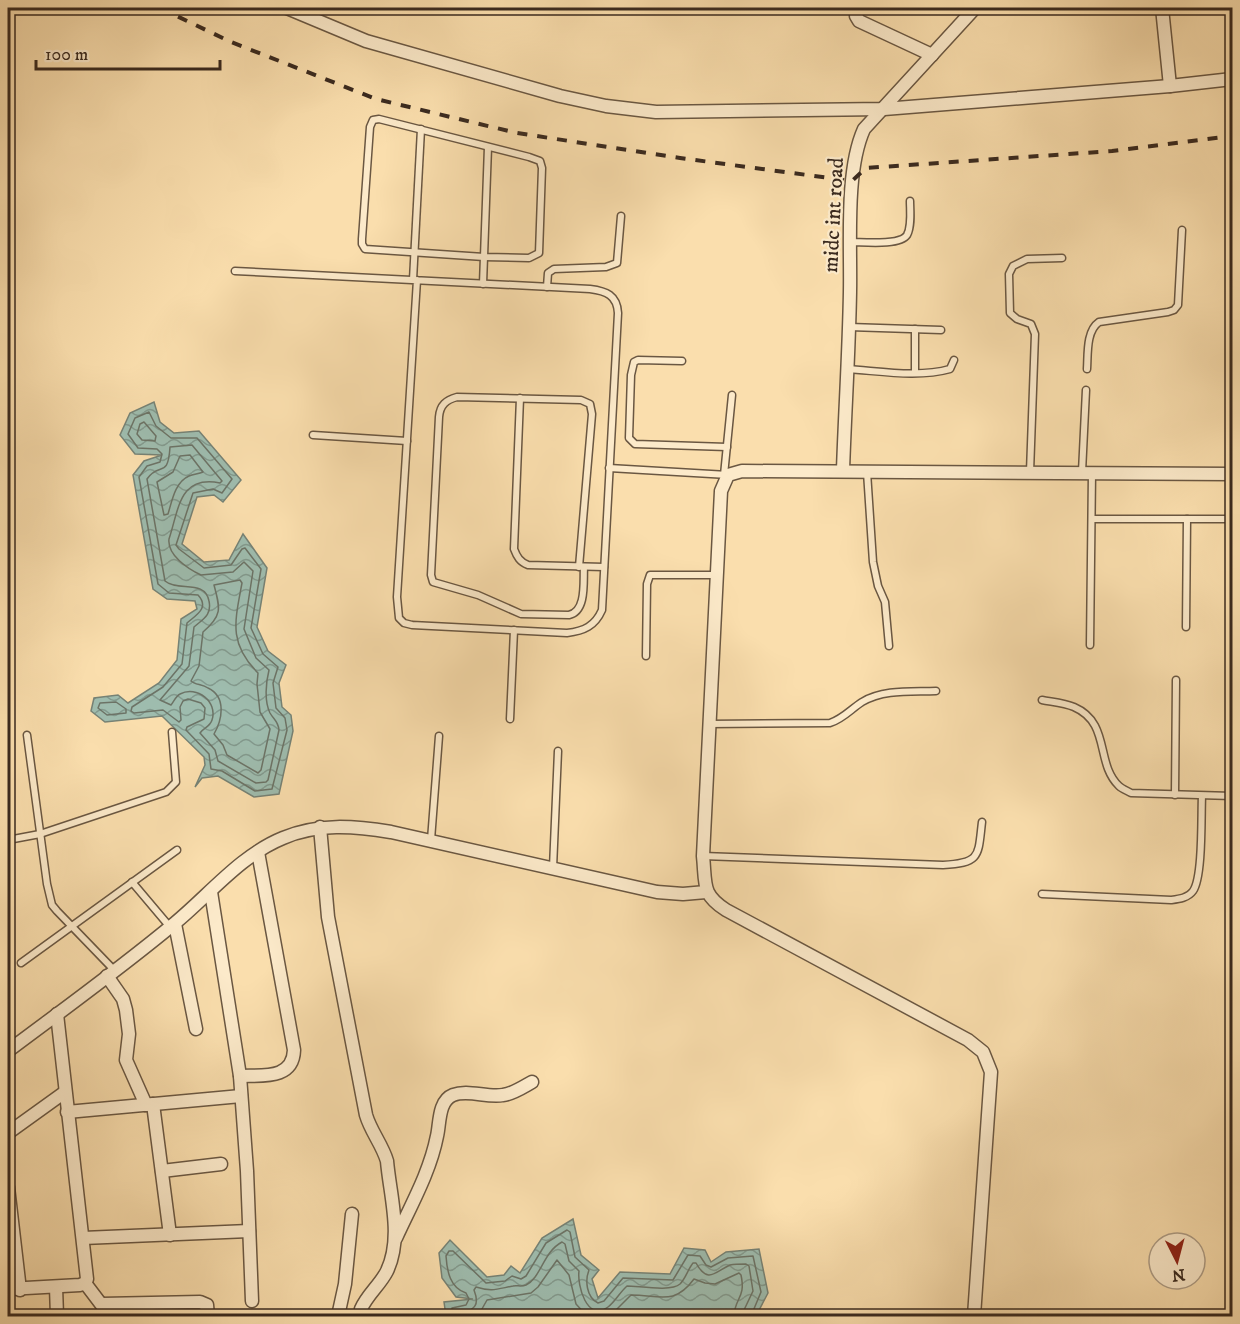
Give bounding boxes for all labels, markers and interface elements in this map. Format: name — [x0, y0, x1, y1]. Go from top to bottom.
scale bar — [36, 33, 220, 71]
text: 100 m — [45, 44, 88, 66]
street label: midc int road — [817, 157, 850, 273]
north arrow — [1147, 1231, 1207, 1291]
text: N — [1171, 1264, 1186, 1286]

